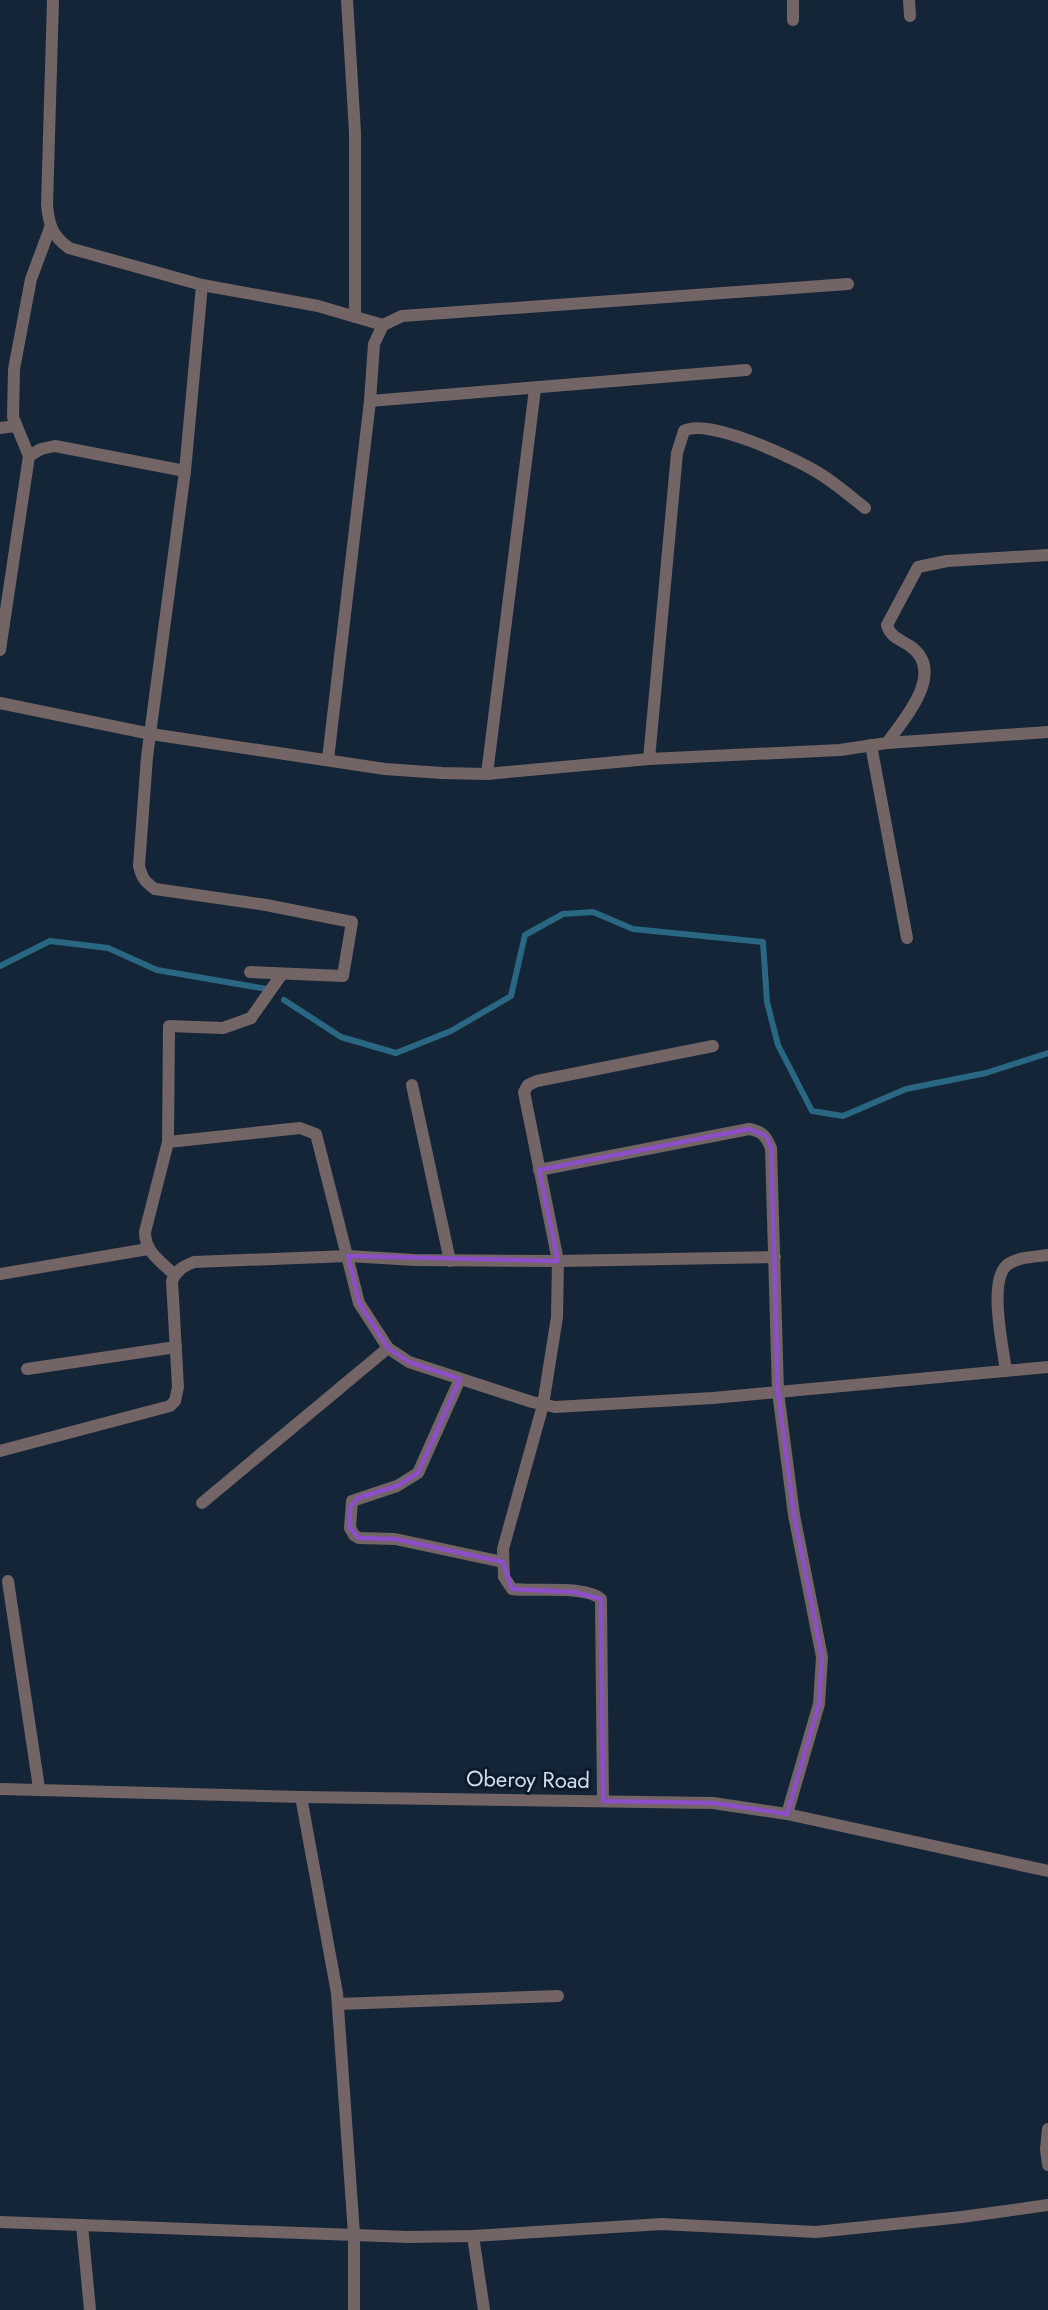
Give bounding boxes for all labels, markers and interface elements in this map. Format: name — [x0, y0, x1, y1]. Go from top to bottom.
street label: Oberoy Road — [466, 1762, 590, 1796]

